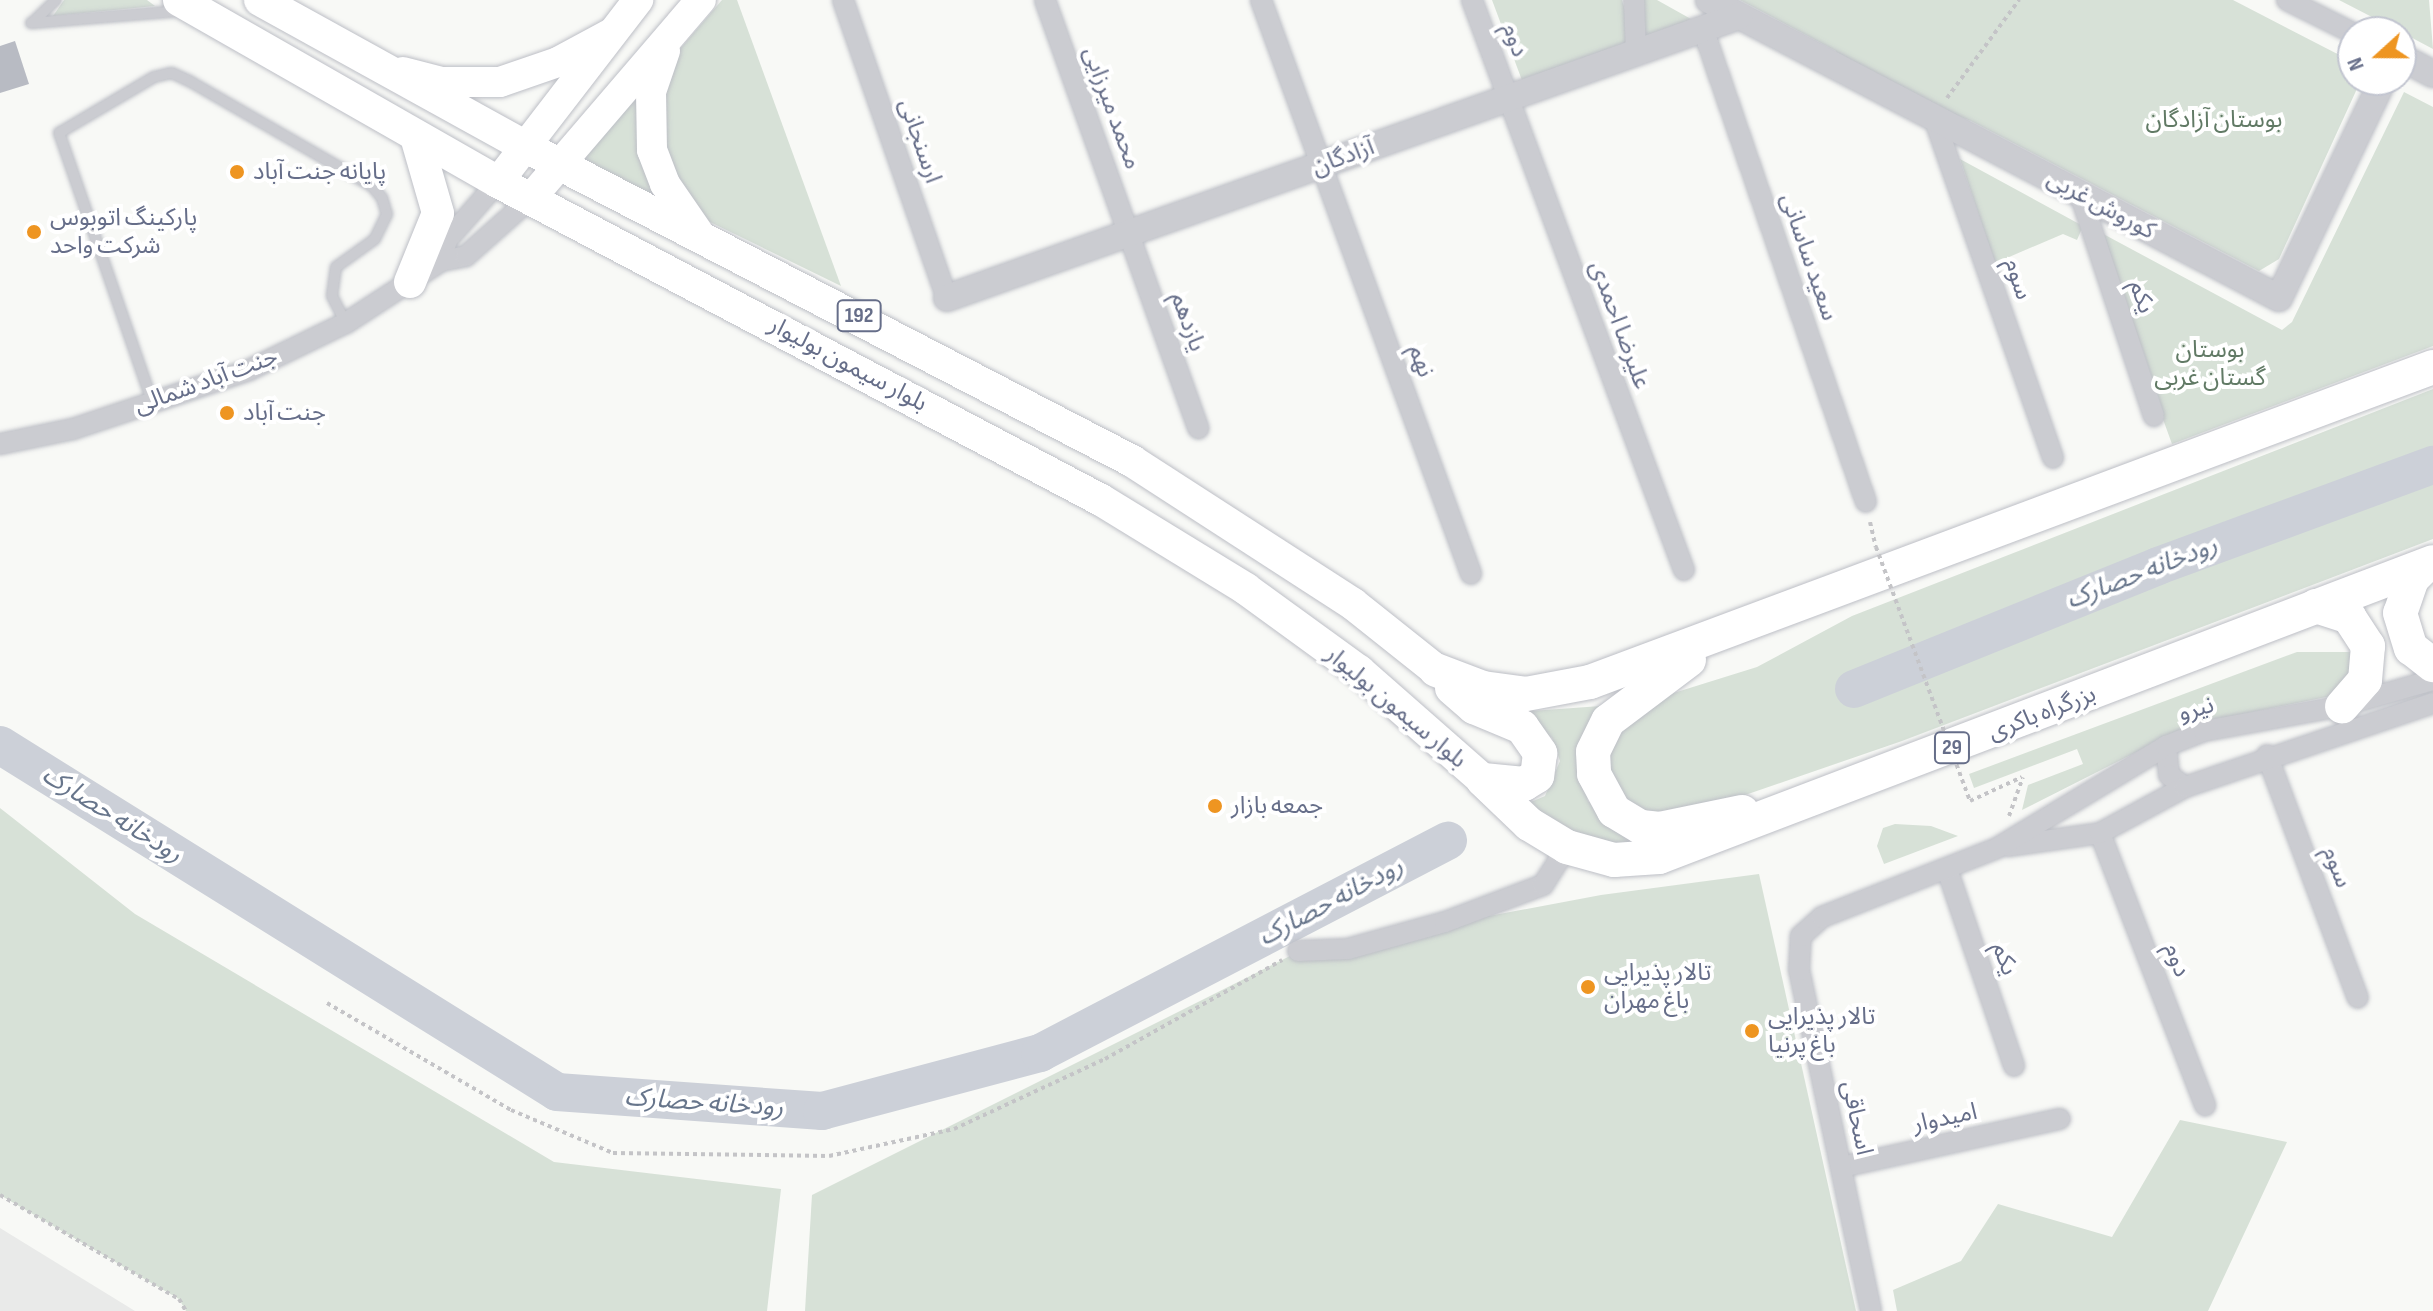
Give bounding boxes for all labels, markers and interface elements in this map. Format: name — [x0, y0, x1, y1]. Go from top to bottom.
north arrow — [2337, 16, 2417, 96]
street label: دوم — [1496, 19, 1534, 61]
street label: محمد میرزایی — [1077, 43, 1147, 173]
text: N — [2341, 54, 2371, 74]
street label: ارسنجانی — [892, 95, 948, 187]
park label: بوستان آزادگان — [2145, 106, 2283, 134]
street label: آزادگان — [1308, 132, 1378, 182]
place label: پایانه جنت آباد — [253, 158, 386, 186]
marker: پایانه جنت آباد — [228, 163, 246, 181]
street label: کوروش غربی — [2042, 164, 2160, 246]
street label: سعید ساسانی — [1774, 190, 1844, 324]
place label: پارکینگ اتوبوس شرکت واحد — [50, 204, 197, 260]
marker: پارکینگ اتوبوس شرکت واحد — [25, 223, 43, 241]
street label: سوم — [1998, 255, 2038, 303]
street label: علیرضا احمدی — [1584, 257, 1656, 393]
street label: یکم — [2123, 277, 2161, 317]
street label: یازدهم — [1164, 288, 1212, 356]
road number: 192 — [835, 298, 883, 334]
street label: بلوار سیمون بولیوار — [764, 310, 932, 418]
park label: بوستان گستان غربی — [2154, 336, 2266, 392]
street label: نهم — [1402, 341, 1440, 381]
street label: جنت آباد شمالی — [130, 342, 282, 420]
place label: جنت آباد — [243, 399, 326, 427]
marker: جنت آباد — [218, 404, 236, 422]
water label: رودخانه حصارک — [2062, 530, 2222, 616]
street label: بلوار سیمون بولیوار — [1320, 640, 1472, 774]
street label: بزرگراه باکری — [1984, 679, 2100, 747]
street label: نیرو — [2175, 690, 2217, 728]
road number: 29 — [1932, 730, 1972, 766]
water label: رودخانه حصارک — [36, 760, 188, 870]
place label: جمعه بازار — [1231, 792, 1323, 820]
marker: جمعه بازار — [1206, 797, 1224, 815]
street label: سوم — [2316, 842, 2358, 892]
water label: رودخانه حصارک — [1253, 851, 1409, 953]
street label: یکم — [1986, 939, 2024, 979]
street label: دوم — [2158, 939, 2196, 981]
place label: تالار پذیرایی باغ مهران — [1604, 959, 1711, 1015]
marker: تالار پذیرایی باغ مهران — [1579, 978, 1597, 996]
place label: تالار پذیرایی باغ پرنیا — [1768, 1003, 1875, 1059]
marker: تالار پذیرایی باغ پرنیا — [1743, 1022, 1761, 1040]
street label: اسحاقی — [1835, 1078, 1879, 1158]
water label: رودخانه حصارک — [624, 1082, 784, 1124]
street label: امیدوار — [1910, 1097, 1980, 1139]

